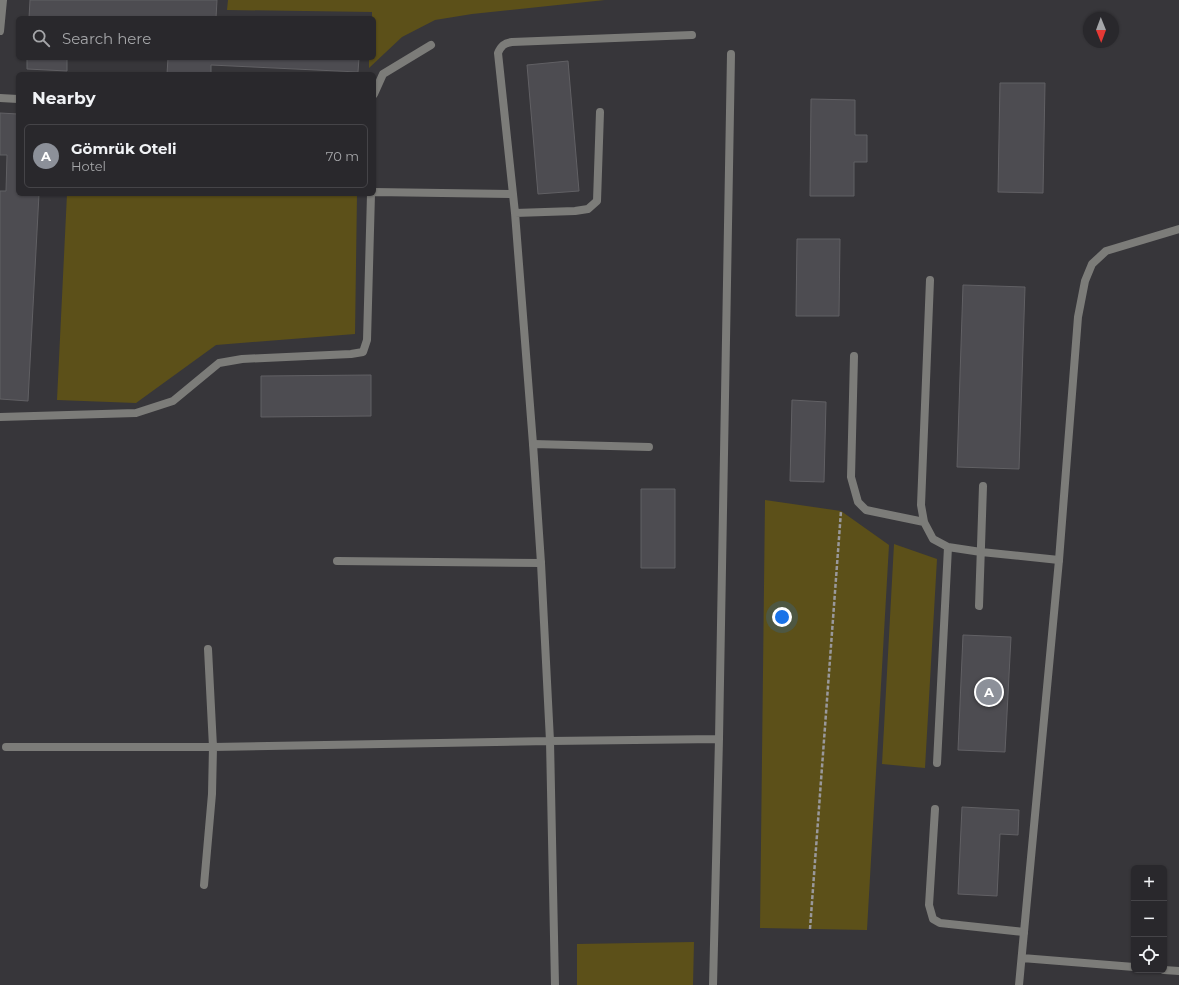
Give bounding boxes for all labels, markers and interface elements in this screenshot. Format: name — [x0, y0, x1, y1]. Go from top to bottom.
north arrow — [1083, 12, 1119, 48]
search box — [16, 16, 376, 60]
icon: search — [30, 27, 52, 49]
text: Search here — [62, 29, 151, 48]
text: Nearby — [32, 88, 96, 108]
text: Gömrük Oteli — [71, 139, 176, 158]
text: A — [41, 148, 51, 164]
text: 70 m — [326, 148, 359, 164]
text: Hotel — [71, 158, 106, 174]
your location — [772, 607, 792, 627]
pin: A — [976, 677, 1002, 707]
map controls — [1131, 865, 1167, 973]
button: + — [1131, 865, 1167, 901]
button: − — [1131, 901, 1167, 937]
button: locate — [1131, 937, 1167, 973]

